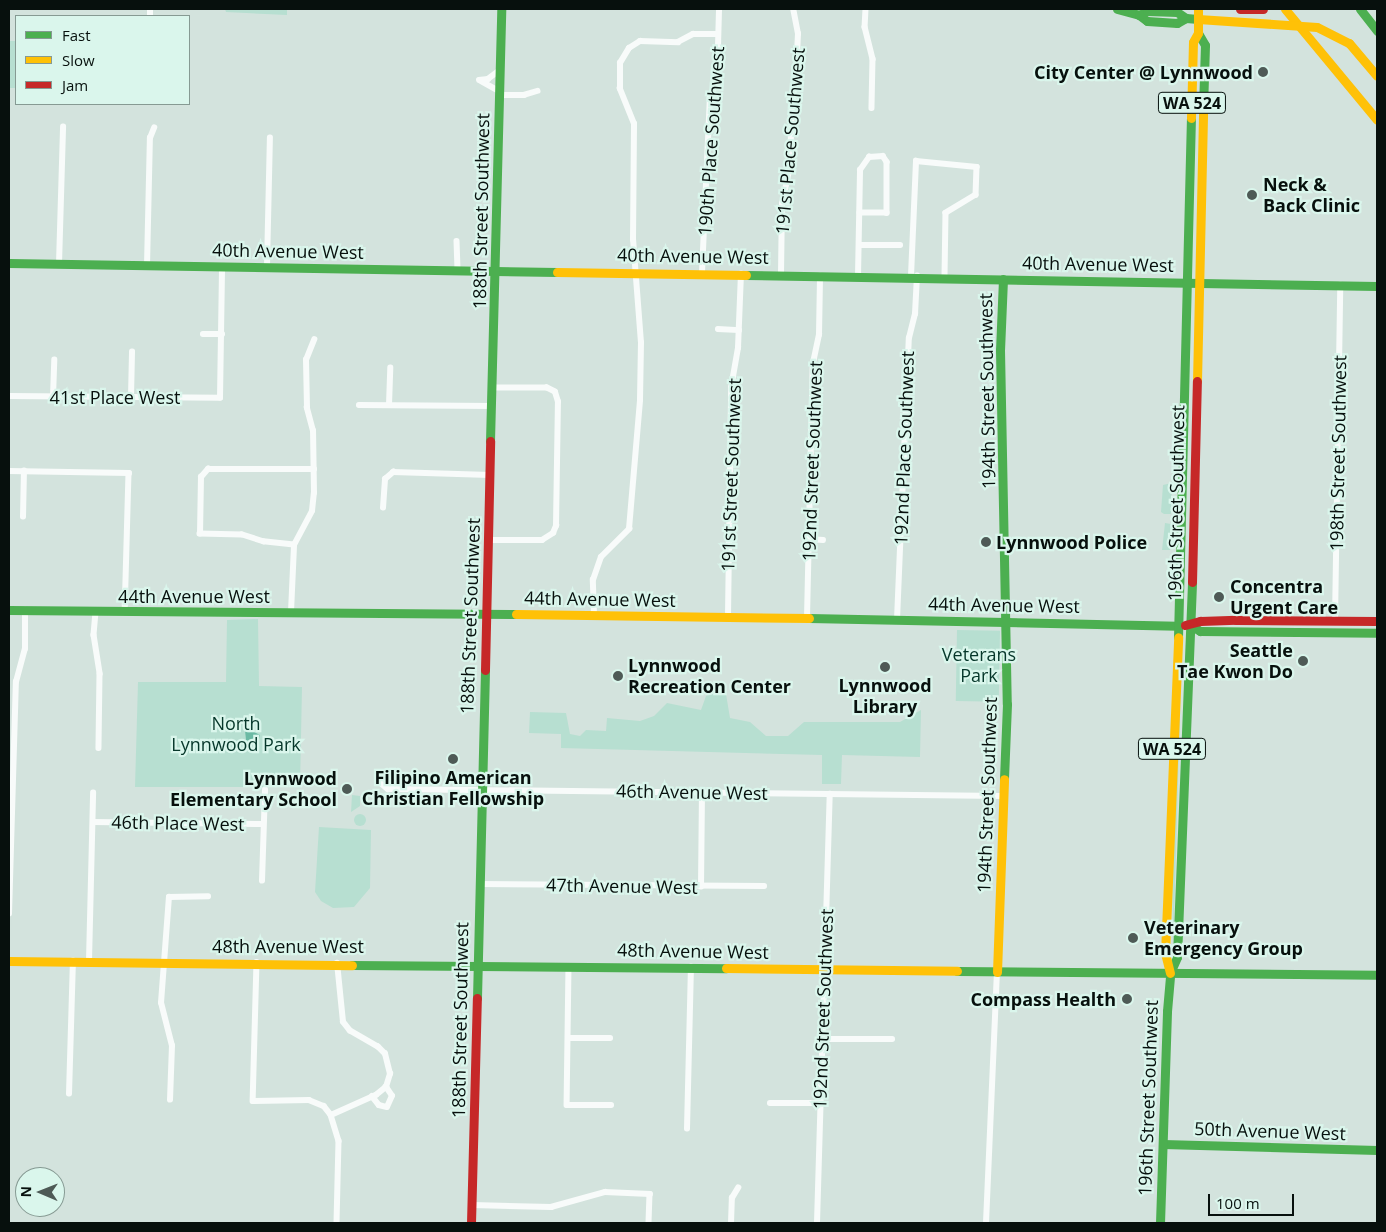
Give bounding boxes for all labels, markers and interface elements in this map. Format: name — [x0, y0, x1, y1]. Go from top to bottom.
legend — [15, 15, 190, 105]
text: Fast — [62, 25, 91, 45]
street label: 190th Place Southwest — [694, 45, 728, 237]
street label: 191st Place Southwest — [771, 47, 809, 235]
text: Slow — [62, 50, 95, 70]
place label: City Center @ Lynnwood — [1034, 61, 1253, 83]
marker: City Center @ Lynnwood — [1257, 66, 1269, 78]
text: Jam — [62, 75, 88, 95]
road number: WA 524 — [1157, 90, 1227, 116]
street label: 188th Street Southwest — [468, 113, 494, 309]
place label: Neck & Back Clinic — [1263, 174, 1360, 216]
marker: Neck & Back Clinic — [1245, 188, 1259, 202]
street label: 40th Avenue West — [212, 239, 364, 263]
street label: 40th Avenue West — [617, 244, 769, 268]
street label: 40th Avenue West — [1022, 252, 1174, 276]
street label: 194th Street Southwest — [974, 293, 1000, 489]
street label: 192nd Place Southwest — [890, 350, 918, 546]
street label: 198th Street Southwest — [1325, 355, 1351, 551]
street label: 192nd Street Southwest — [798, 360, 826, 562]
street label: 191st Street Southwest — [717, 378, 745, 572]
street label: 41st Place West — [50, 386, 180, 408]
street label: 196th Street Southwest — [1163, 405, 1189, 601]
street label: 188th Street Southwest — [456, 518, 484, 714]
place label: Lynnwood Police — [996, 531, 1147, 553]
marker: Lynnwood Police — [980, 536, 992, 548]
place label: Concentra Urgent Care — [1230, 576, 1338, 618]
street label: 44th Avenue West — [118, 585, 270, 607]
street label: 44th Avenue West — [524, 587, 676, 611]
marker: Concentra Urgent Care — [1212, 590, 1226, 604]
street label: 44th Avenue West — [928, 593, 1080, 617]
place label: Seattle Tae Kwon Do — [1177, 640, 1293, 682]
park label: Veterans Park — [942, 644, 1016, 686]
place label: Lynnwood Recreation Center — [628, 655, 791, 698]
marker: Seattle Tae Kwon Do — [1297, 655, 1309, 667]
marker: Lynnwood Library — [879, 661, 891, 673]
marker: Lynnwood Recreation Center — [612, 670, 624, 682]
place label: Lynnwood Library — [838, 675, 932, 718]
street label: 194th Street Southwest — [973, 697, 1001, 893]
park label: North Lynnwood Park — [171, 713, 301, 756]
road number: WA 524 — [1137, 736, 1207, 762]
marker: Filipino American Christian Fellowship — [447, 753, 459, 765]
place label: Filipino American Christian Fellowship — [362, 767, 544, 810]
place label: Lynnwood Elementary School — [170, 768, 337, 811]
street label: 46th Avenue West — [616, 780, 768, 804]
marker: Lynnwood Elementary School — [341, 783, 353, 795]
street label: 46th Place West — [111, 811, 245, 835]
street label: 47th Avenue West — [546, 874, 698, 898]
street label: 192nd Street Southwest — [809, 908, 837, 1110]
place label: Veterinary Emergency Group — [1144, 917, 1303, 960]
street label: 188th Street Southwest — [447, 922, 473, 1118]
marker: Veterinary Emergency Group — [1126, 931, 1140, 945]
street label: 48th Avenue West — [212, 935, 364, 957]
street label: 48th Avenue West — [617, 939, 769, 963]
place label: Compass Health — [970, 988, 1116, 1010]
marker: Compass Health — [1120, 992, 1134, 1006]
street label: 196th Street Southwest — [1134, 1000, 1162, 1196]
street label: 50th Avenue West — [1194, 1118, 1346, 1144]
north arrow — [15, 1167, 65, 1217]
scale bar — [1211, 1184, 1297, 1216]
text: N — [16, 1186, 35, 1198]
text: 100 m — [1216, 1193, 1260, 1213]

